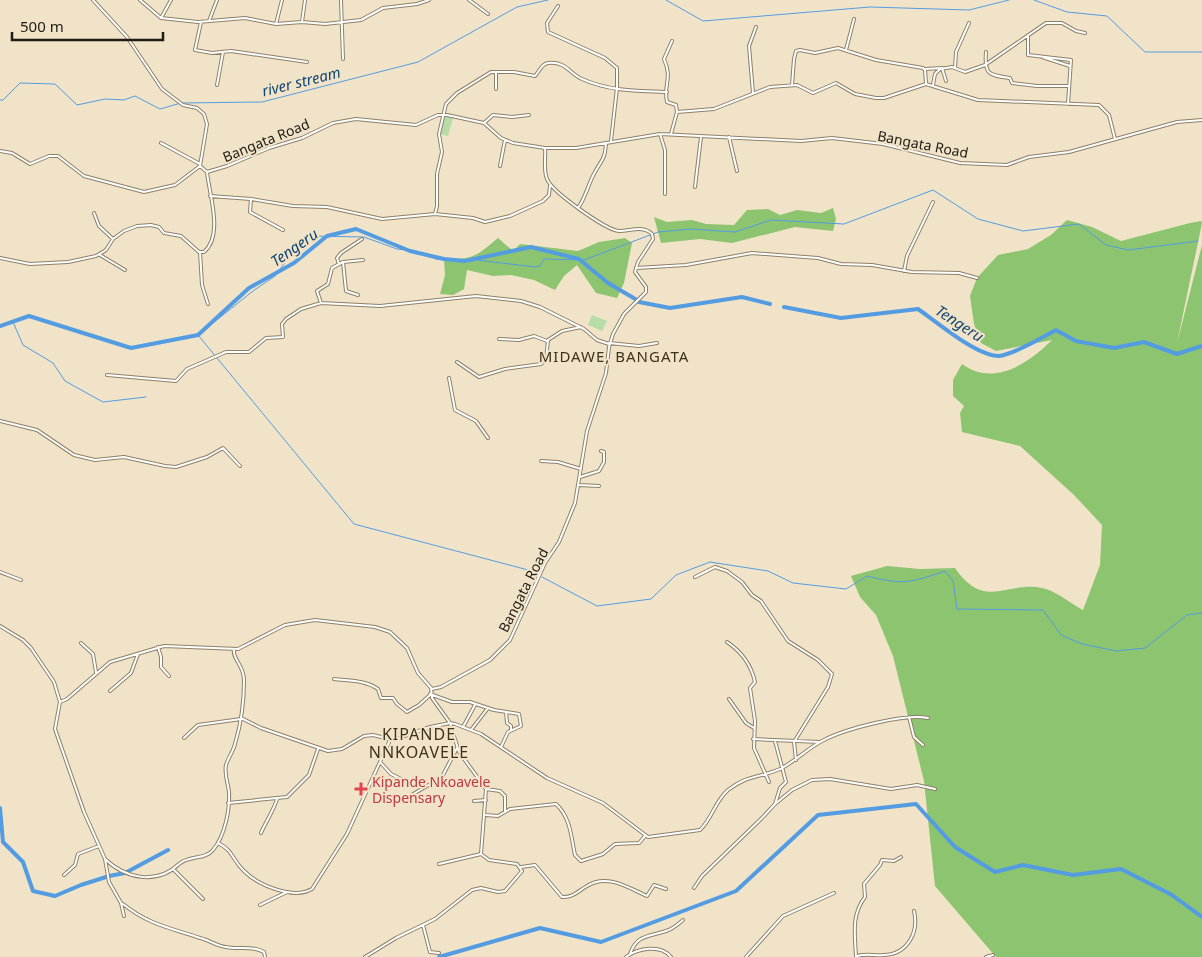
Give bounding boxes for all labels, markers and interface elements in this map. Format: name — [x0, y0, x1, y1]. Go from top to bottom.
scale bar — [12, 10, 164, 42]
text: 500 m — [20, 16, 64, 36]
water label: river stream — [260, 62, 342, 100]
street label: Bangata Road — [220, 114, 312, 166]
street label: Bangata Road — [876, 126, 970, 162]
water label: Tengeru — [266, 223, 322, 271]
water label: Tengeru — [932, 300, 988, 346]
district label: MIDAWE, BANGATA — [539, 346, 689, 366]
street label: Bangata Road — [494, 545, 552, 635]
district label: KIPANDE NNKOAVELE — [369, 723, 469, 763]
place label: Kipande Nkoavele Dispensary — [372, 772, 491, 807]
marker: Kipande Nkoavele Dispensary — [354, 782, 368, 796]

